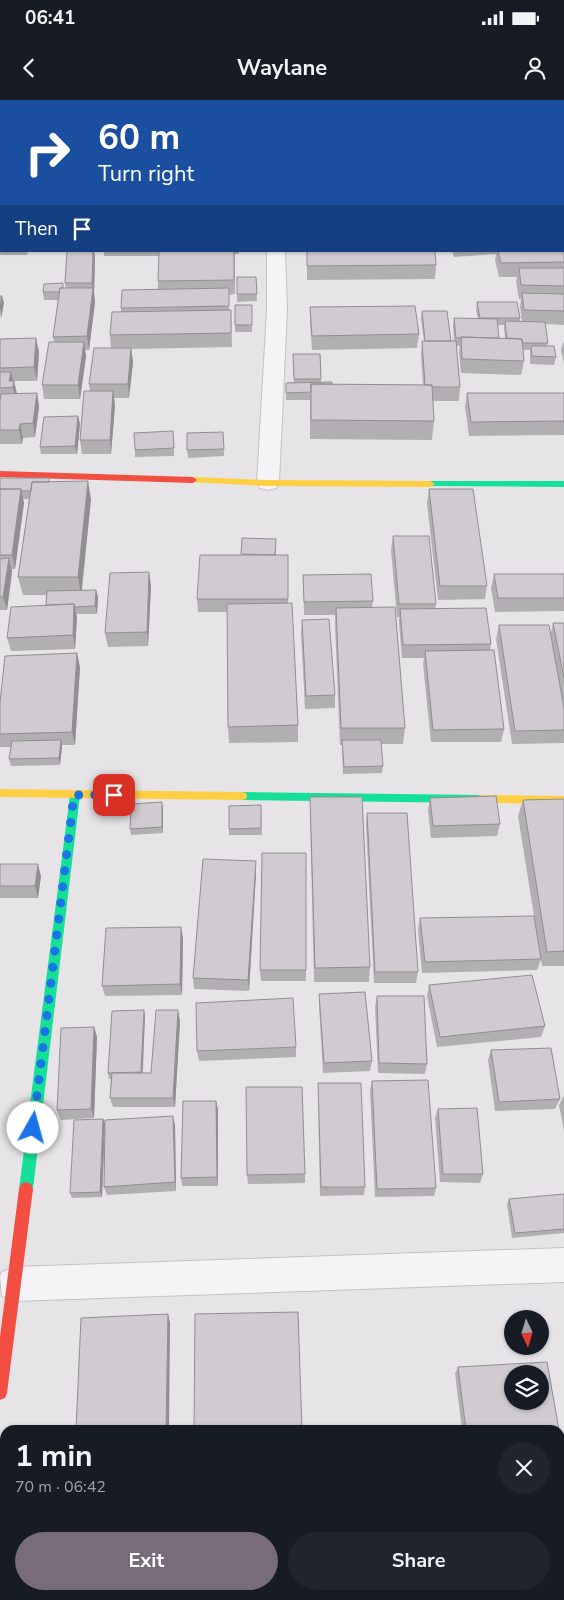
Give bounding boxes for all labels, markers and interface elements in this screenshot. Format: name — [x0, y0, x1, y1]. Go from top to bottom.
text: 06:41 — [25, 5, 75, 31]
text: Waylane — [237, 53, 327, 83]
icon: back — [15, 54, 43, 82]
icon: person — [521, 54, 549, 82]
text: 60 m — [98, 114, 180, 161]
icon: right — [15, 120, 80, 185]
text: Turn right — [98, 159, 194, 189]
icon: arrive — [68, 215, 96, 243]
text: Then — [15, 216, 58, 242]
pin — [93, 774, 135, 816]
icon: arrive — [100, 781, 128, 809]
position arrow — [6, 1101, 58, 1153]
north arrow — [504, 1310, 549, 1355]
map controls — [504, 1310, 549, 1410]
button: layers — [504, 1365, 549, 1410]
text: 1 min — [15, 1436, 93, 1477]
button: close — [498, 1442, 550, 1494]
text: 70 m · 06:42 — [15, 1476, 106, 1498]
button: Exit — [15, 1532, 278, 1590]
button: Share — [288, 1532, 550, 1590]

